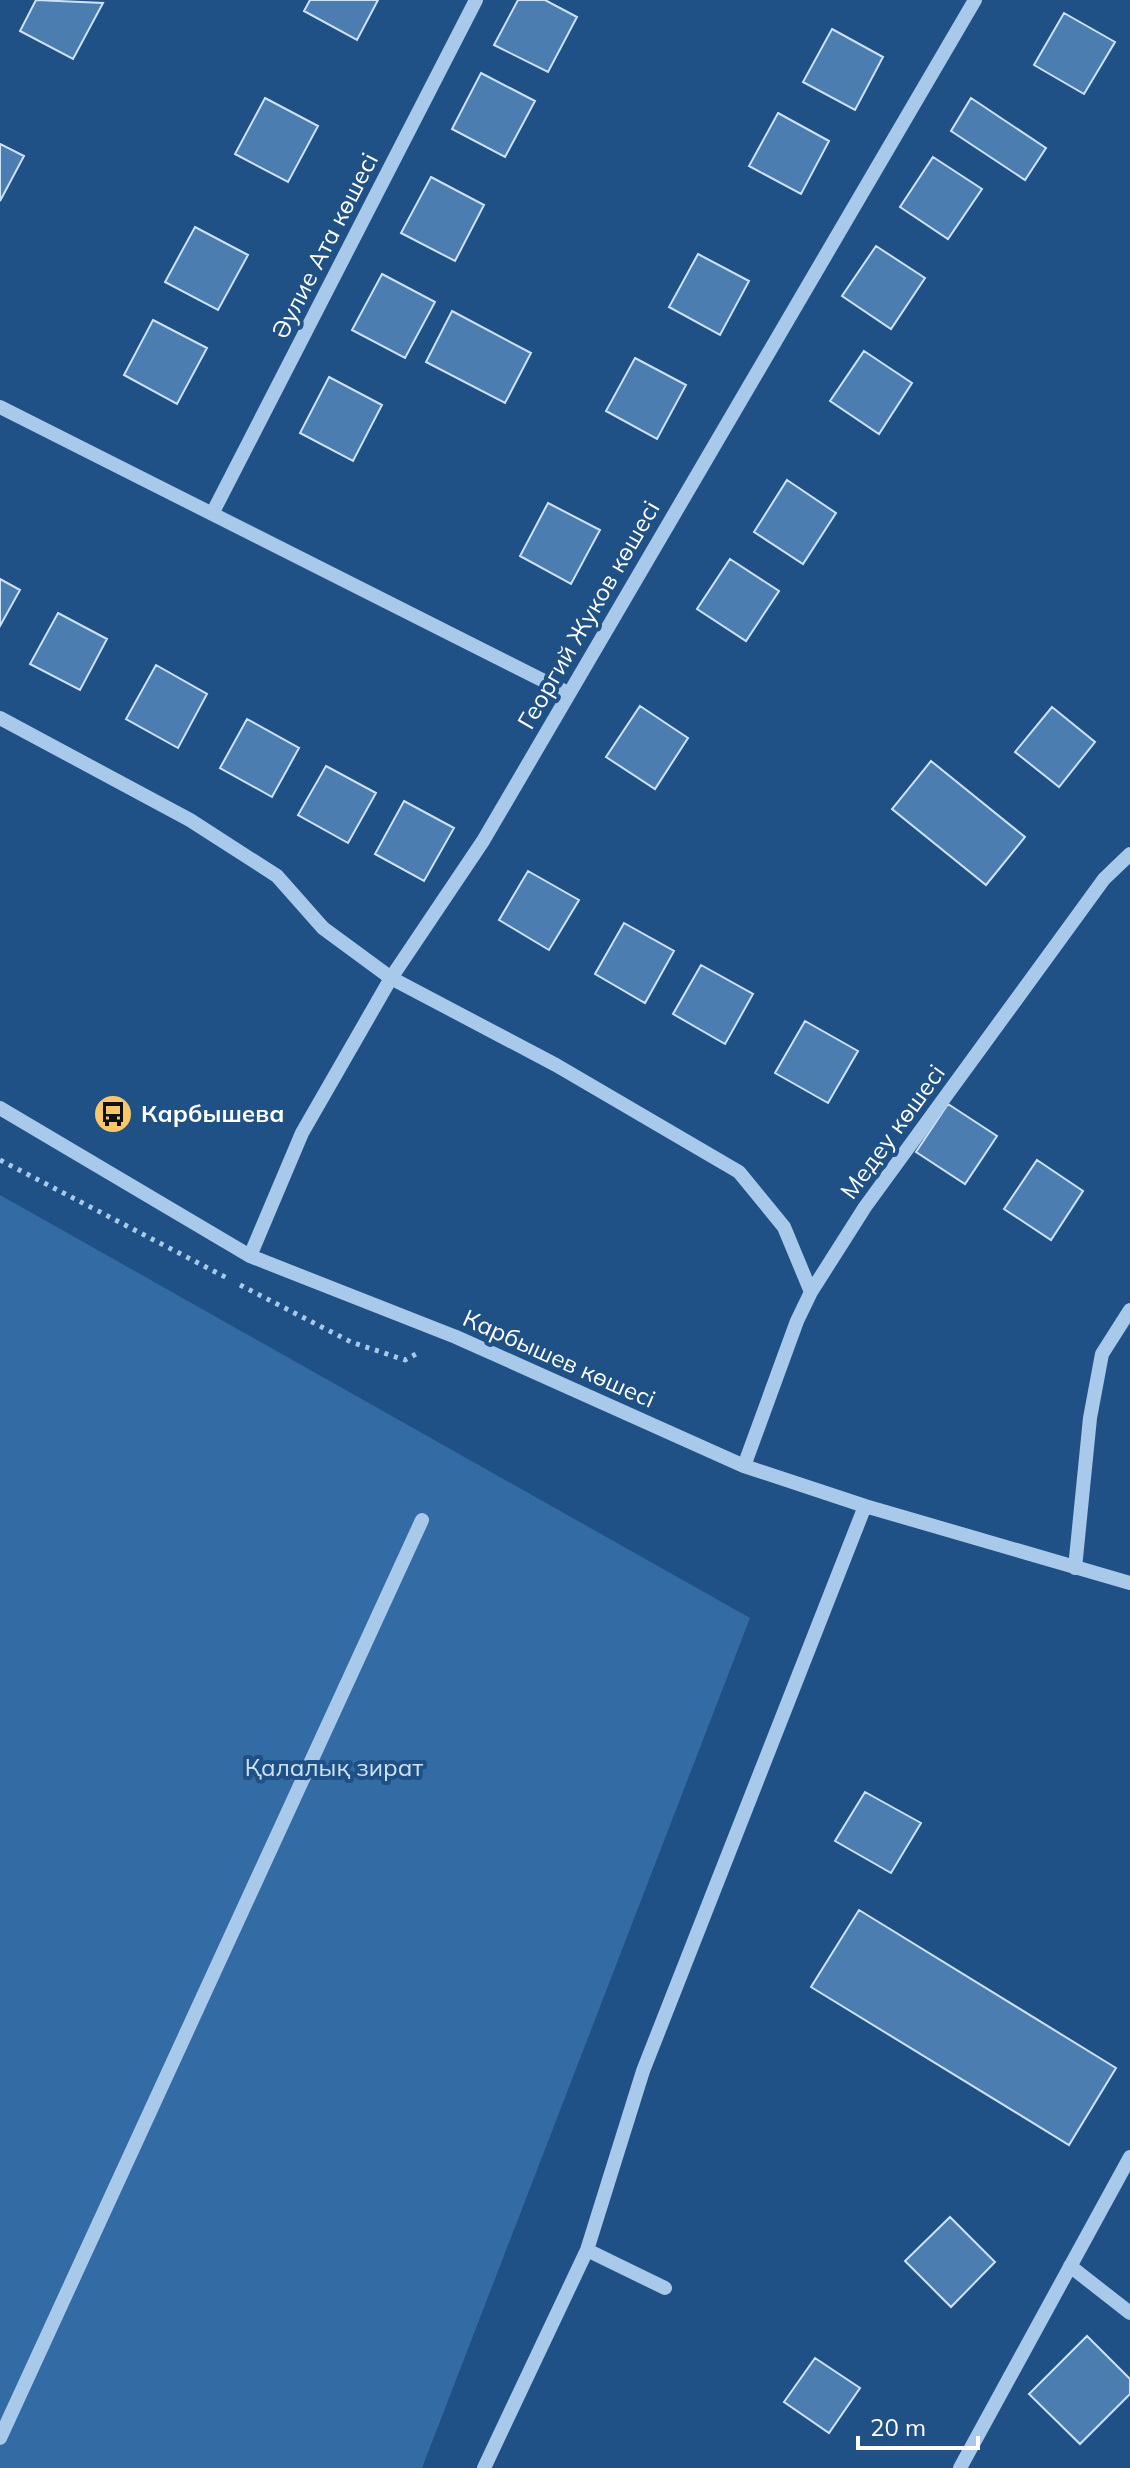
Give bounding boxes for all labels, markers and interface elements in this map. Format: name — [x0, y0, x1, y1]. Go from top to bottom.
street label: Әулие Ата көшесі — [264, 148, 384, 344]
street label: Георгий Жуков көшесі — [511, 495, 666, 734]
street label: Медеу көшесі — [833, 1058, 951, 1204]
bus stop icon: Карбышева — [92, 1093, 134, 1135]
place label: Карбышева — [141, 1098, 284, 1128]
street label: Карбышев көшесі — [459, 1302, 660, 1414]
park label: Қалалық зират — [245, 1752, 423, 1782]
scale bar — [858, 2400, 978, 2450]
text: 20 m — [870, 2412, 926, 2442]

